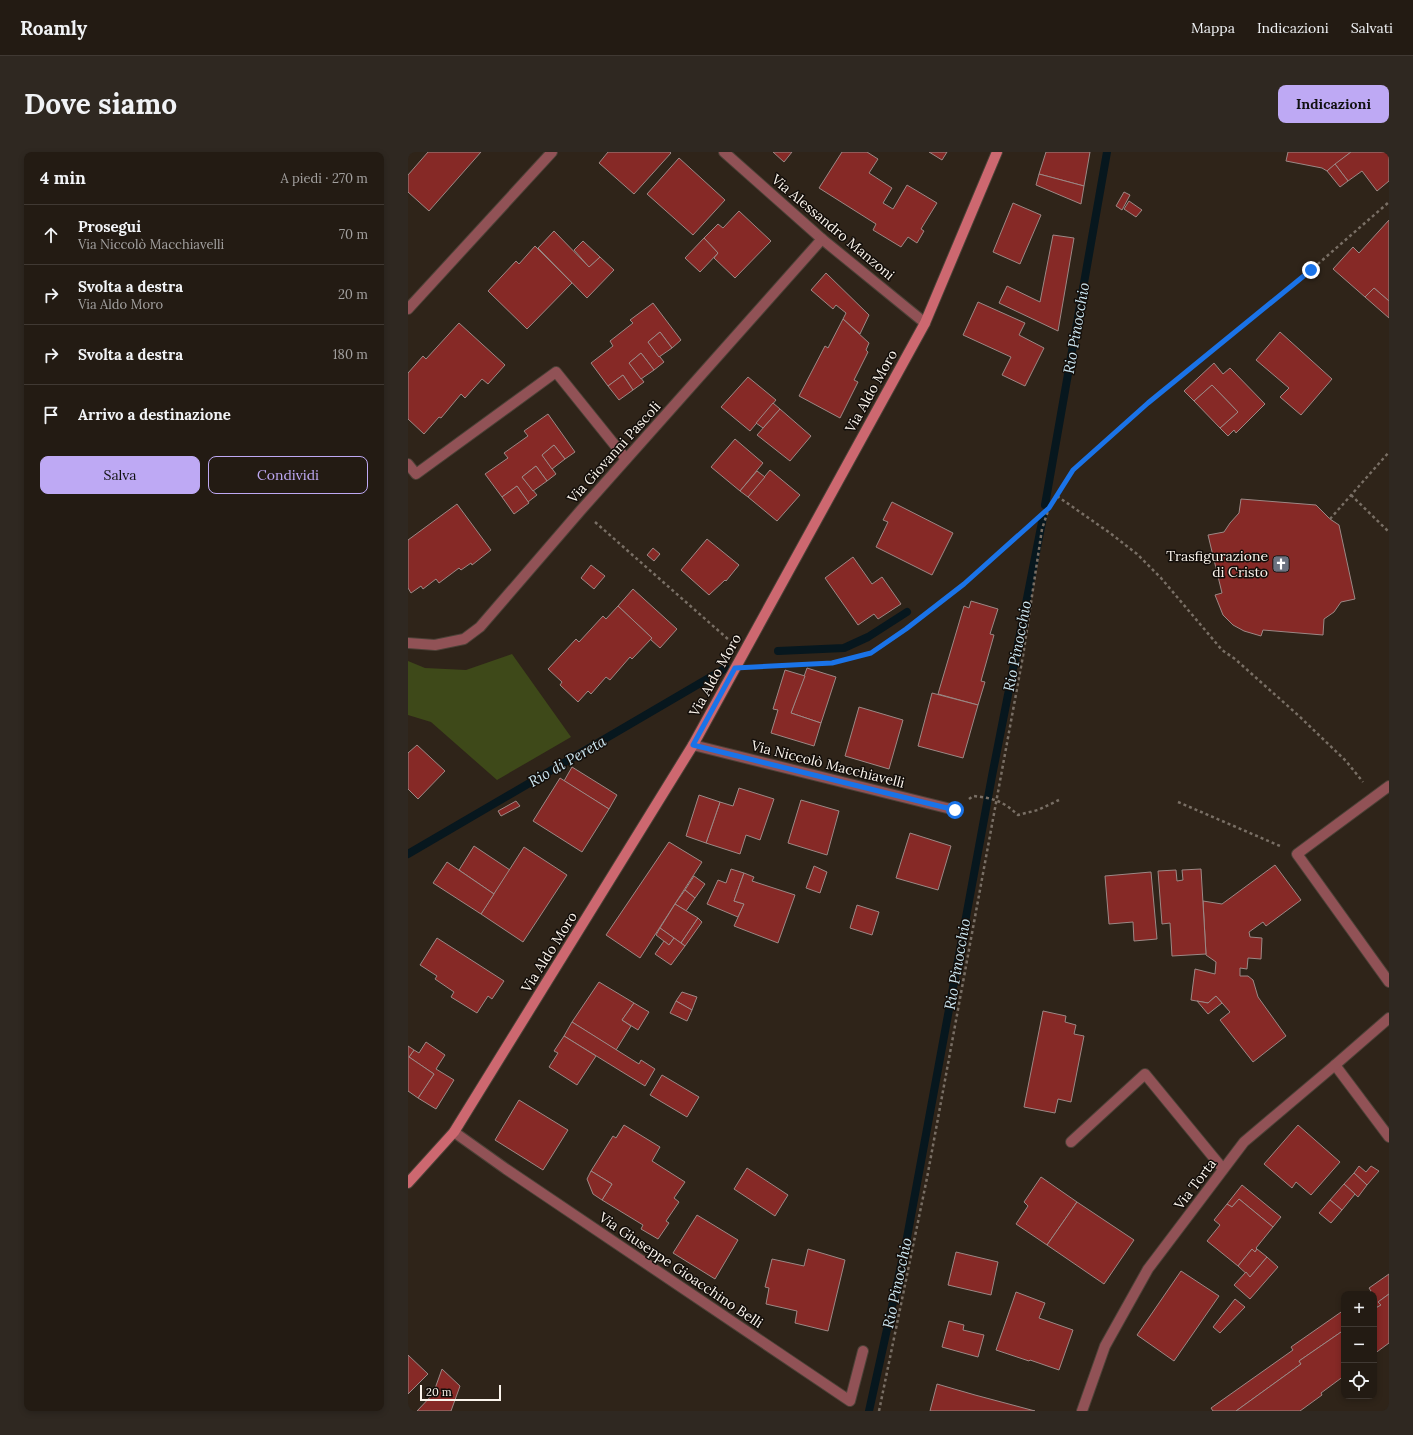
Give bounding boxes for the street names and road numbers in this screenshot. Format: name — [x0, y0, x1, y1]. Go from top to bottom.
street label: Via Alessandro Manzoni — [767, 170, 898, 284]
street label: Via Aldo Moro — [840, 347, 901, 436]
street label: Via Giovanni Pascoli — [563, 397, 664, 507]
street label: Via Aldo Moro — [684, 631, 745, 720]
street label: Via Niccolò Macchiavelli — [748, 736, 907, 792]
street label: Via Aldo Moro — [517, 908, 581, 996]
street label: Via Torta — [1169, 1155, 1220, 1214]
street label: Via Giuseppe Gioacchino Belli — [595, 1208, 767, 1332]

